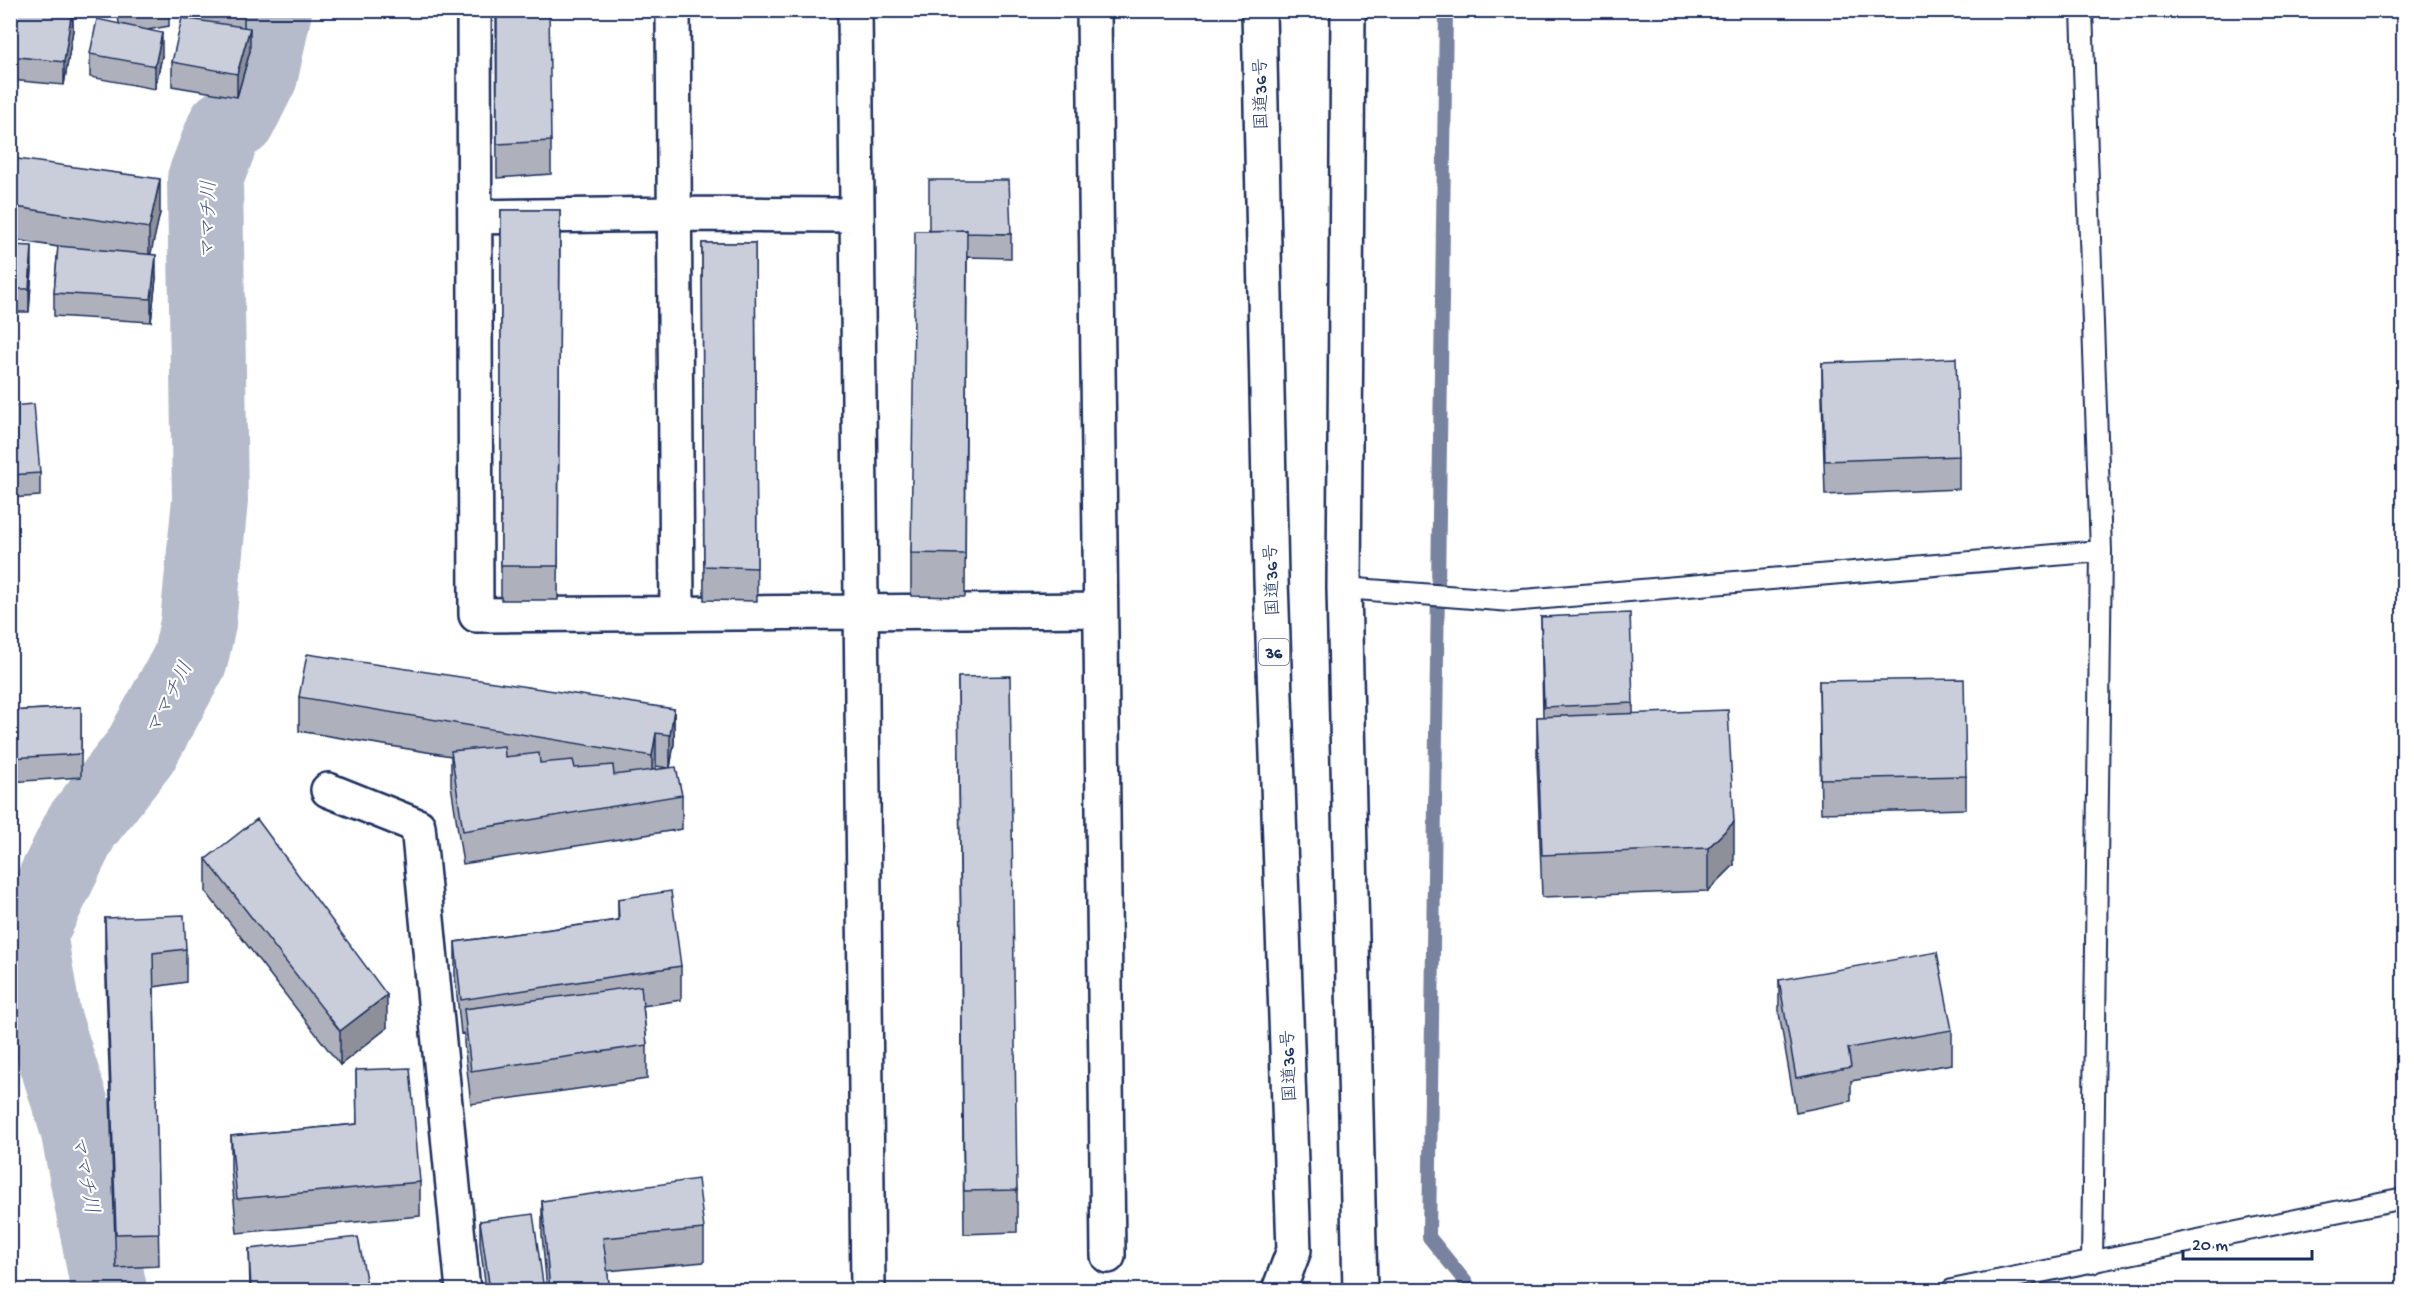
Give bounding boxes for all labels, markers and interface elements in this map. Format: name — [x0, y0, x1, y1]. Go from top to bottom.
street label: 国道36号 — [1250, 58, 1274, 130]
water label: ママチ川 — [197, 180, 223, 260]
street label: 国道36号 — [1261, 543, 1285, 617]
road number: 36 — [1259, 639, 1289, 665]
water label: ママチ川 — [142, 658, 200, 740]
street label: 国道36号 — [1278, 1029, 1302, 1103]
water label: ママチ川 — [64, 1133, 102, 1216]
scale bar — [2183, 1223, 2312, 1261]
text: 20 m — [2192, 1236, 2228, 1257]

